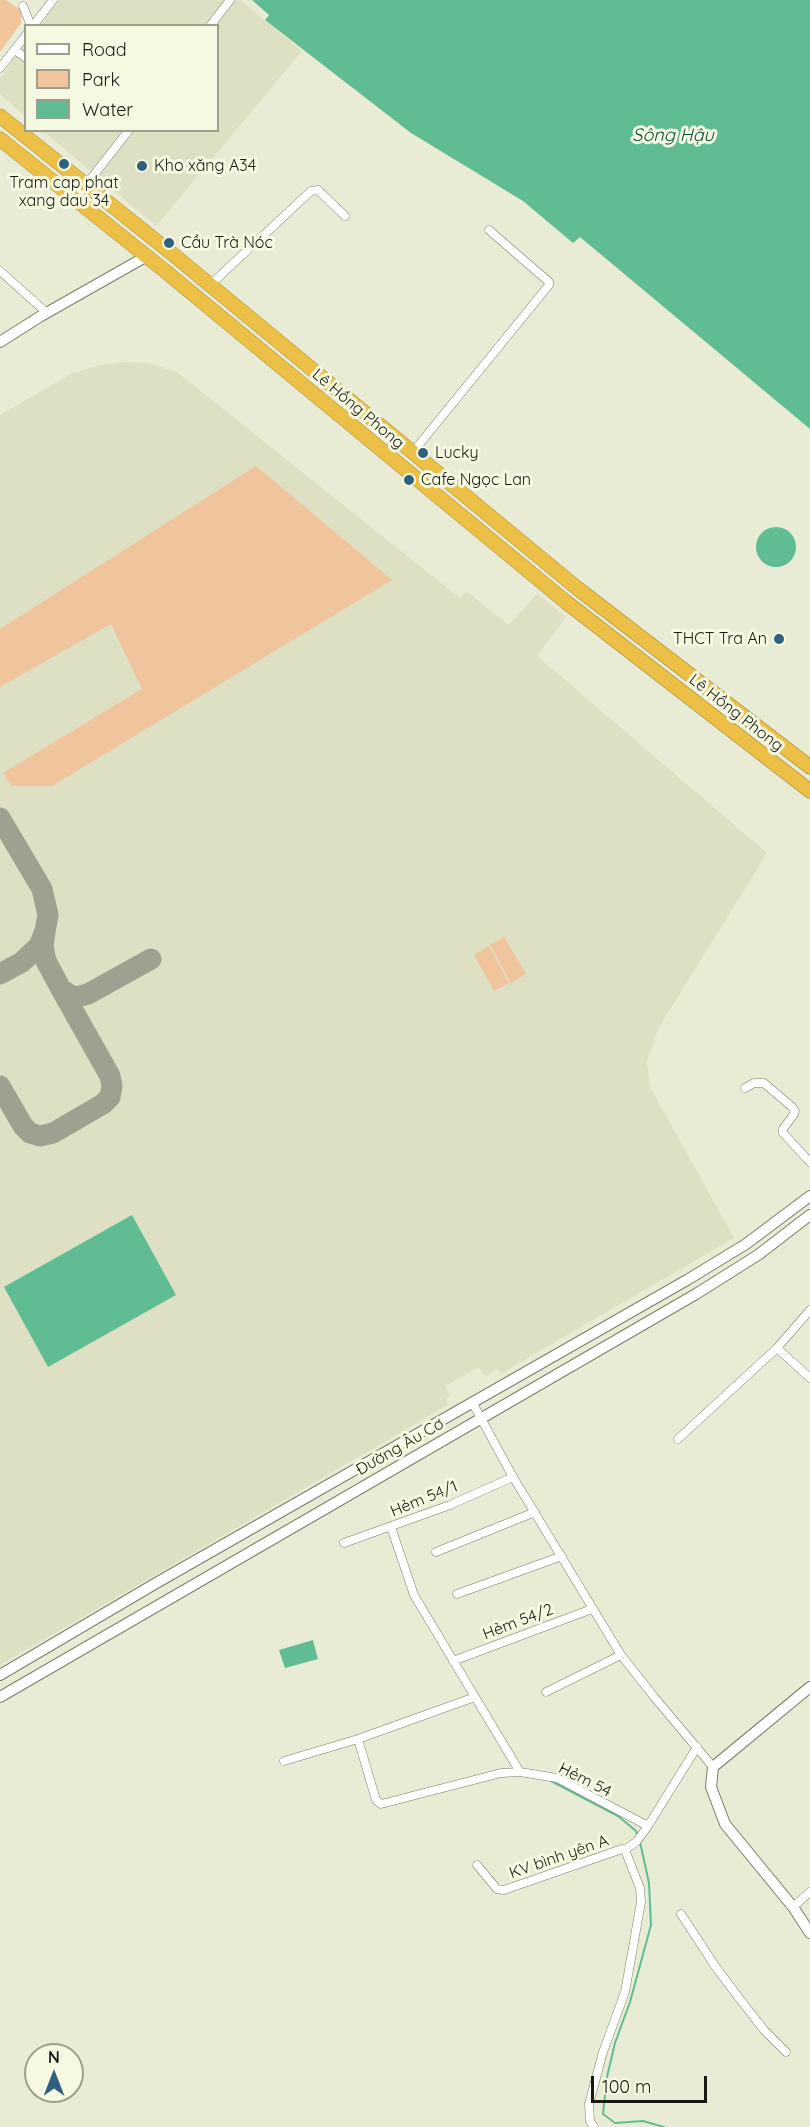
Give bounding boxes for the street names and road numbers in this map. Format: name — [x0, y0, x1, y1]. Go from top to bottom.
street label: Lê Hồng Phong — [308, 365, 408, 453]
street label: Lê Hồng Phong — [685, 670, 787, 756]
street label: Đường Âu Cơ — [353, 1414, 447, 1480]
street label: Hẻm 54/1 — [388, 1477, 460, 1521]
street label: Hẻm 54/2 — [480, 1600, 556, 1644]
street label: Hẻm 54 — [555, 1759, 615, 1801]
street label: KV bình yên A — [507, 1831, 611, 1883]

